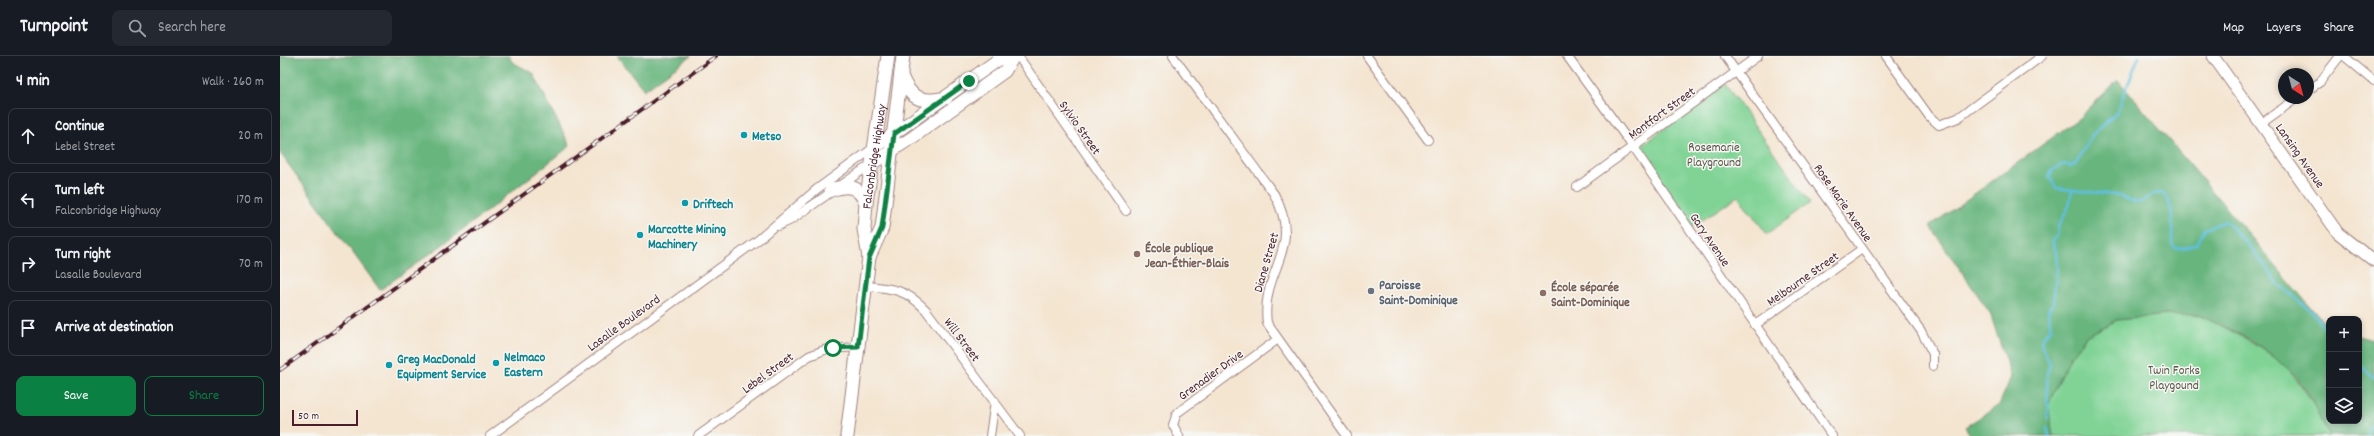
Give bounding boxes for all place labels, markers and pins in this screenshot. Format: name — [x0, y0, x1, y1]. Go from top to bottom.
place label: Metso — [752, 128, 782, 147]
marker: Metso — [739, 130, 749, 140]
place label: Driftech — [693, 196, 733, 215]
marker: Driftech — [680, 198, 690, 208]
place label: Marcotte Mining Machinery — [648, 221, 726, 255]
marker: Marcotte Mining Machinery — [635, 230, 645, 240]
place label: École publique Jean-Éthier-Blais — [1145, 240, 1230, 274]
marker: École publique Jean-Éthier-Blais — [1132, 249, 1142, 259]
place label: Paroisse Saint-Dominique — [1379, 277, 1458, 311]
place label: École séparée Saint-Dominique — [1551, 279, 1630, 313]
marker: Paroisse Saint-Dominique — [1366, 286, 1376, 296]
marker: École séparée Saint-Dominique — [1538, 288, 1548, 298]
place label: Nelmaco Eastern — [504, 349, 545, 383]
place label: Greg MacDonald Equipment Service — [397, 351, 486, 385]
marker: Nelmaco Eastern — [491, 358, 501, 368]
marker: Greg MacDonald Equipment Service — [384, 360, 394, 370]

